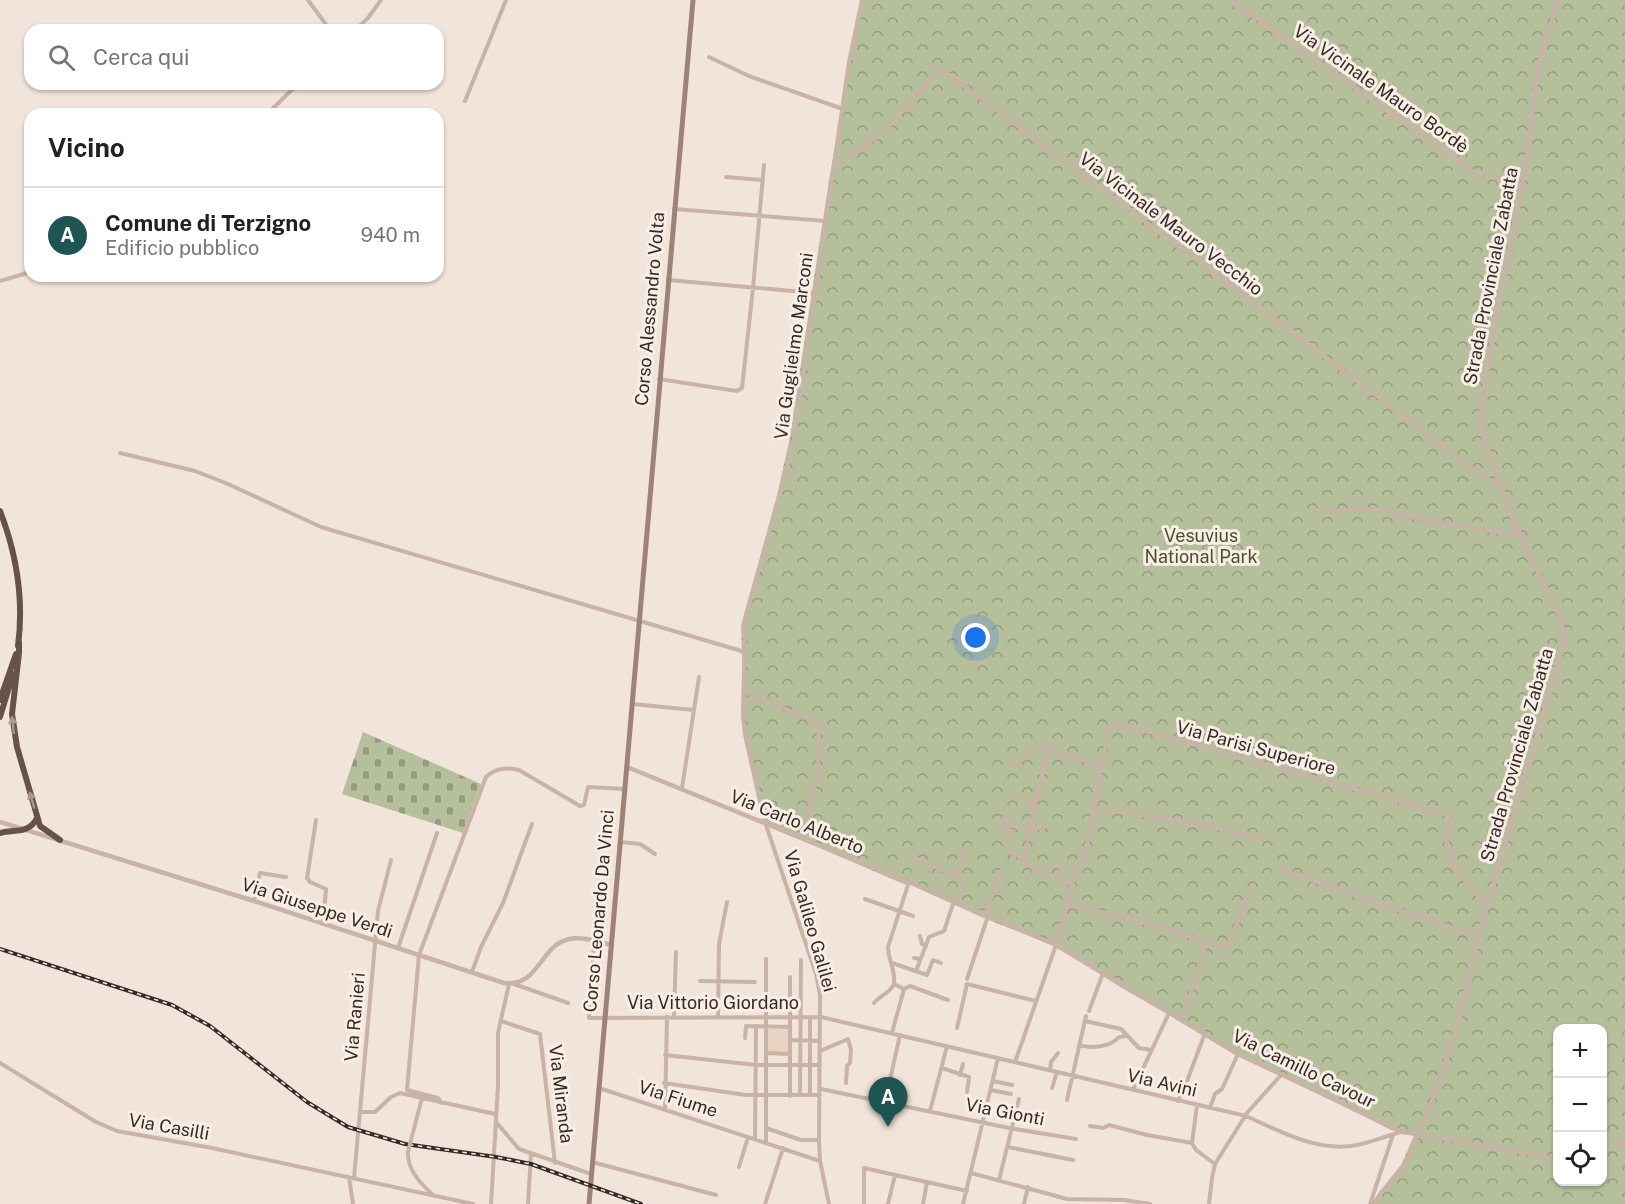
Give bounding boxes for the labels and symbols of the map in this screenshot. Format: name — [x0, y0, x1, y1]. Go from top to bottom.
street label: Via Vicinale Mauro Bordè — [1290, 20, 1473, 157]
street label: Via Vicinale Mauro Vecchio — [1075, 148, 1267, 299]
street label: Strada Provinciale Zabatta — [1459, 165, 1522, 386]
street label: Corso Alessandro Volta — [631, 211, 668, 407]
street label: Via Guglielmo Marconi — [770, 251, 817, 441]
park label: Vesuvius National Park — [1144, 525, 1258, 567]
your location — [961, 623, 990, 652]
street label: Strada Provinciale Zabatta — [1476, 646, 1557, 864]
one-way arrow — [9, 716, 18, 735]
street label: Via Parisi Superiore — [1174, 716, 1338, 779]
street label: Via Carlo Alberto — [727, 785, 867, 858]
one-way arrow — [27, 791, 36, 809]
street label: Corso Leonardo Da Vinci — [579, 809, 618, 1013]
street label: Via Galileo Galilei — [780, 848, 841, 994]
street label: Via Giuseppe Verdi — [239, 873, 395, 942]
street label: Via Ranieri — [340, 972, 369, 1062]
street label: Via Vittorio Giordano — [627, 992, 799, 1013]
street label: Via Camillo Cavour — [1229, 1025, 1379, 1112]
street label: Via Miranda — [545, 1043, 578, 1144]
street label: Via Avini — [1125, 1064, 1199, 1101]
street label: Via Fiume — [636, 1076, 721, 1121]
pin: A — [868, 1078, 908, 1127]
street label: Via Gionti — [964, 1094, 1046, 1129]
street label: Via Casilli — [127, 1109, 211, 1144]

